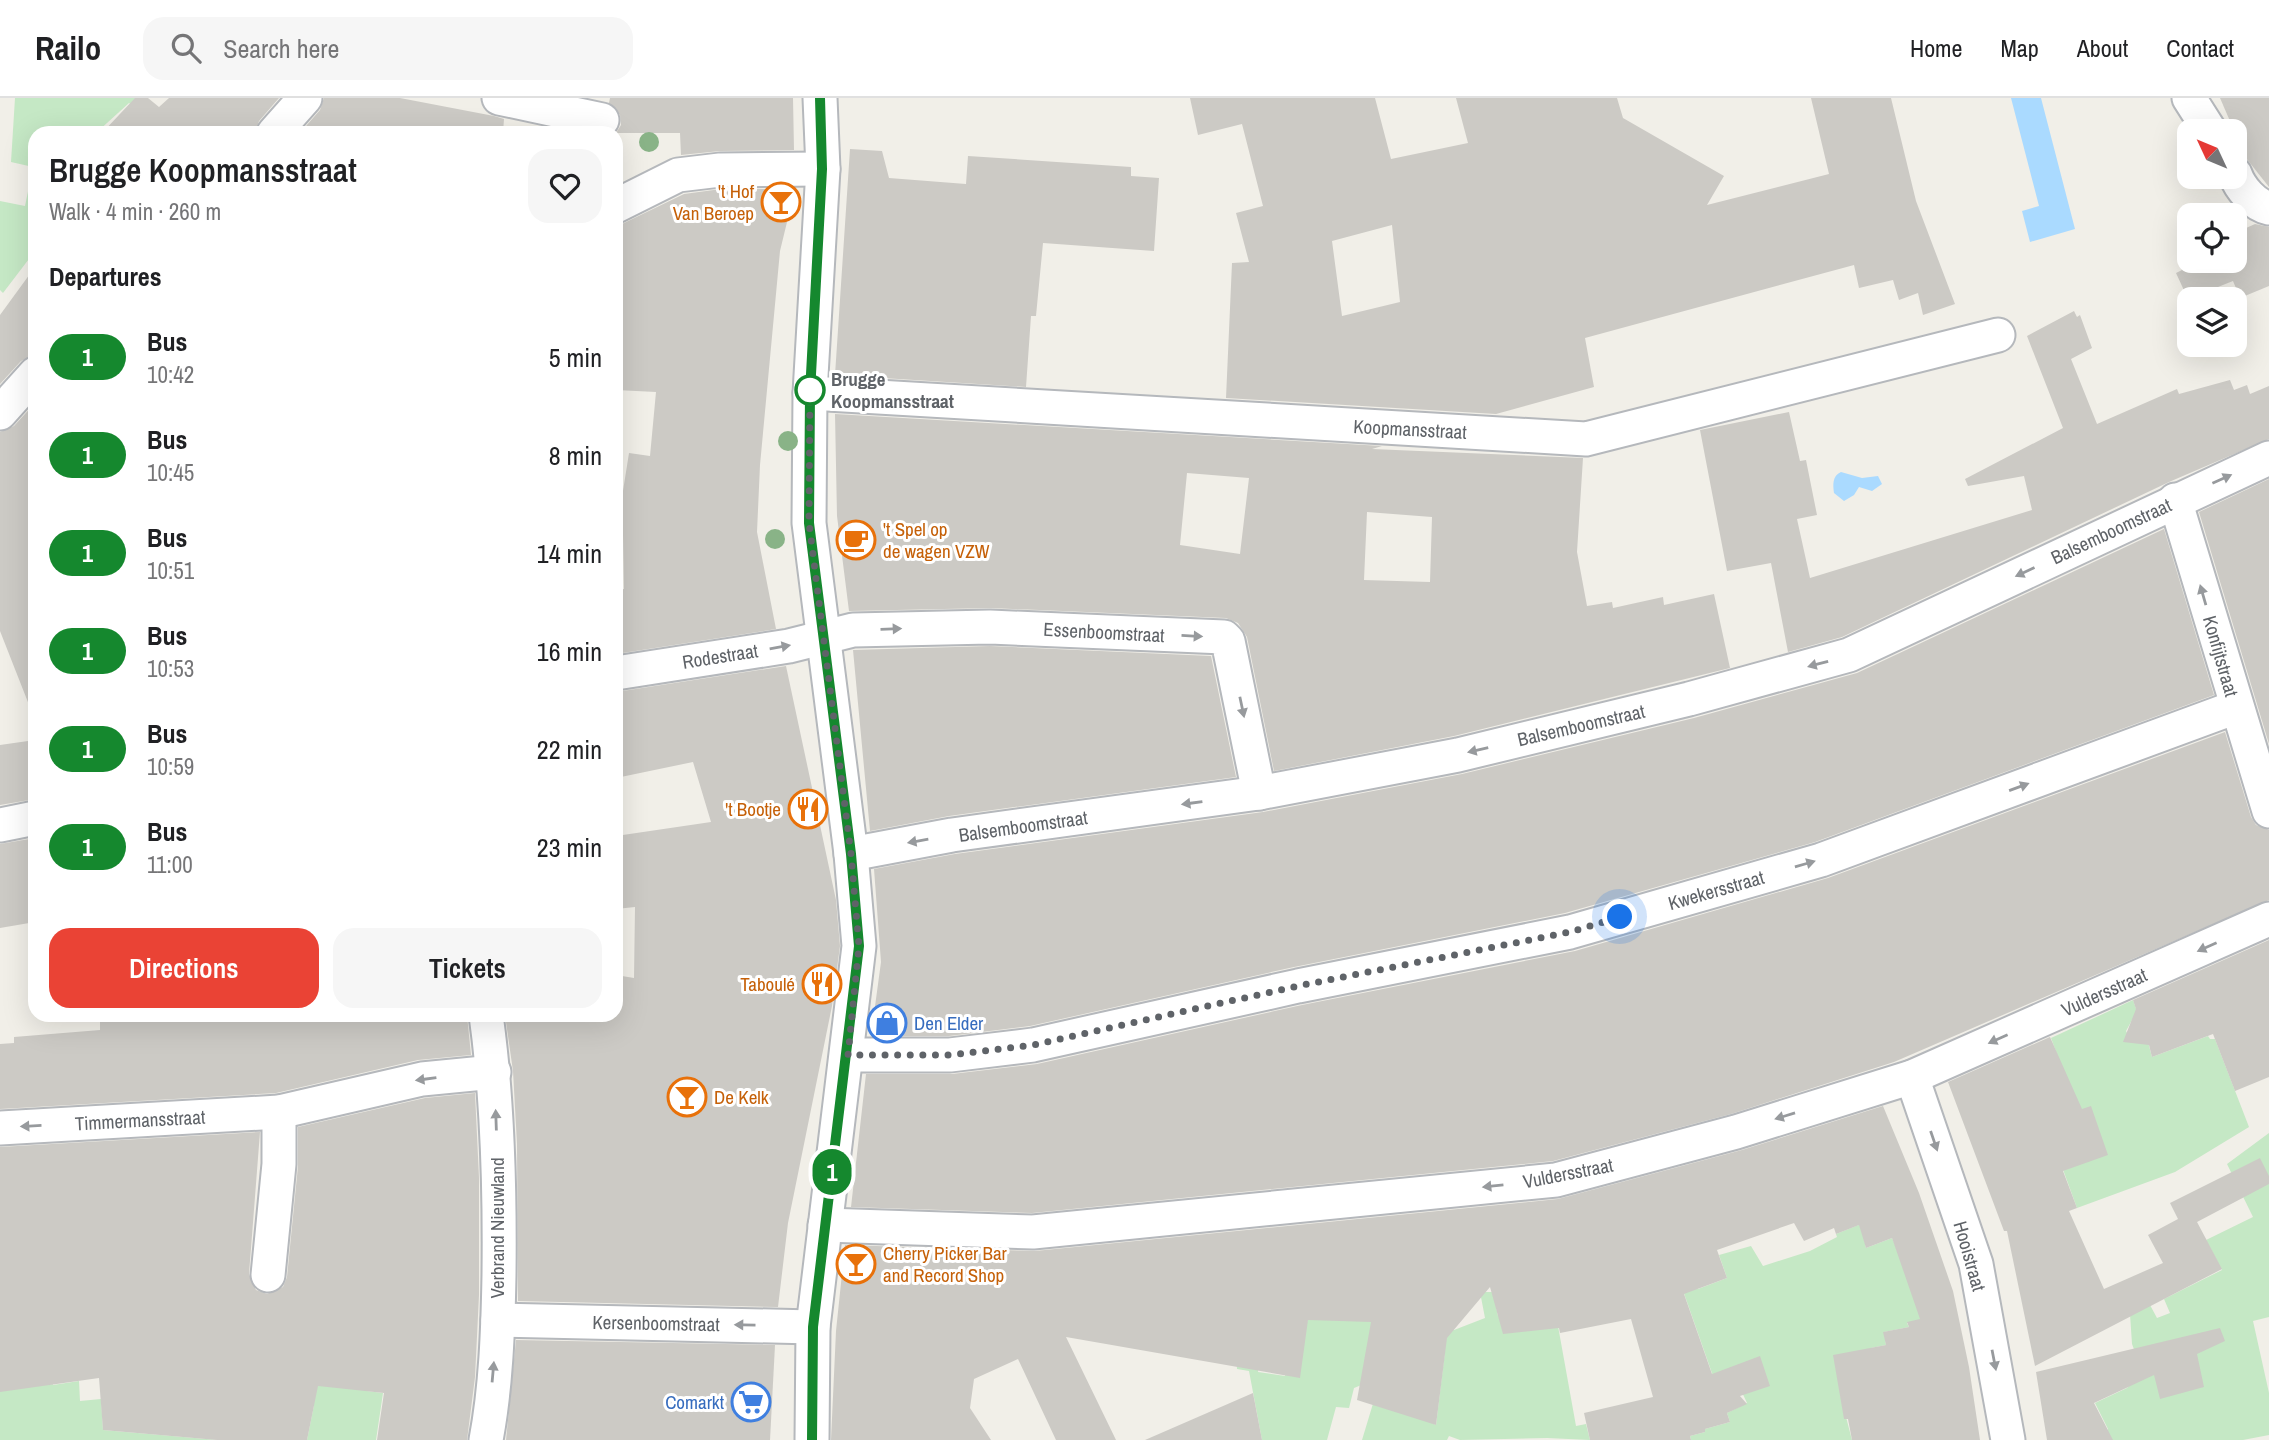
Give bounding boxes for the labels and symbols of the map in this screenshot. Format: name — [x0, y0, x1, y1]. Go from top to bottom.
north arrow — [2177, 119, 2247, 189]
place label: 't Hof Van Beroep — [673, 178, 755, 226]
bar icon: 't Hof Van Beroep — [760, 181, 802, 223]
place label: Brugge Koopmansstraat — [831, 366, 954, 414]
marker: Brugge Koopmansstraat — [795, 375, 825, 405]
street label: Koopmansstraat — [1353, 413, 1468, 445]
one-way arrow — [2212, 473, 2232, 485]
street label: Balsemboomstraat — [2047, 491, 2176, 570]
place label: 't Spel op de wagen VZW — [883, 516, 990, 564]
cafe icon: 't Spel op de wagen VZW — [835, 519, 877, 561]
one-way arrow — [2015, 566, 2035, 577]
one-way arrow — [2197, 584, 2207, 605]
street label: Konfijtstraat — [2197, 612, 2245, 700]
street label: Essenboomstraat — [1043, 616, 1166, 648]
one-way arrow — [880, 624, 902, 635]
one-way arrow — [1181, 630, 1203, 641]
street label: Rodestraat — [680, 637, 760, 675]
one-way arrow — [769, 641, 791, 652]
one-way arrow — [1807, 659, 1828, 669]
one-way arrow — [1236, 696, 1247, 718]
street label: Balsemboomstraat — [1515, 698, 1648, 752]
one-way arrow — [1467, 744, 1489, 755]
one-way arrow — [2009, 781, 2030, 792]
restaurant icon: 't Bootje — [787, 788, 829, 830]
place label: 't Bootje — [725, 796, 781, 822]
one-way arrow — [1181, 797, 1203, 808]
street label: Balsemboomstraat — [957, 804, 1090, 848]
one-way arrow — [907, 836, 929, 847]
one-way arrow — [1795, 859, 1816, 869]
street label: Kwekersstraat — [1665, 864, 1768, 916]
your location — [1602, 899, 1637, 934]
one-way arrow — [2196, 942, 2217, 953]
street label: Vuldersstraat — [2057, 961, 2152, 1022]
restaurant icon: Taboulé — [801, 963, 843, 1005]
place label: Taboulé — [740, 971, 795, 997]
shop icon: Den Elder — [866, 1002, 908, 1044]
place label: Den Elder — [914, 1010, 984, 1036]
one-way arrow — [1988, 1034, 2009, 1045]
one-way arrow — [415, 1074, 437, 1085]
bar icon: De Kelk — [666, 1076, 708, 1118]
place label: De Kelk — [714, 1084, 769, 1110]
street label: Timmermansstraat — [74, 1104, 206, 1136]
one-way arrow — [490, 1109, 501, 1131]
one-way arrow — [1774, 1112, 1795, 1122]
one-way arrow — [20, 1121, 42, 1132]
one-way arrow — [1929, 1131, 1940, 1152]
line badge: 1 — [809, 1149, 855, 1195]
street label: Vuldersstraat — [1521, 1151, 1616, 1194]
street label: Verbrand Nieuwland — [484, 1157, 510, 1299]
one-way arrow — [1482, 1181, 1504, 1192]
street label: Hooistraat — [1948, 1218, 1993, 1295]
place label: Cherry Picker Bar and Record Shop — [883, 1240, 1008, 1288]
bar icon: Cherry Picker Bar and Record Shop — [835, 1243, 877, 1285]
street label: Kersenboomstraat — [592, 1309, 721, 1337]
one-way arrow — [734, 1320, 756, 1331]
one-way arrow — [1988, 1349, 1999, 1371]
one-way arrow — [488, 1361, 499, 1383]
supermarket icon: Comarkt — [730, 1381, 772, 1423]
place label: Comarkt — [665, 1389, 725, 1415]

